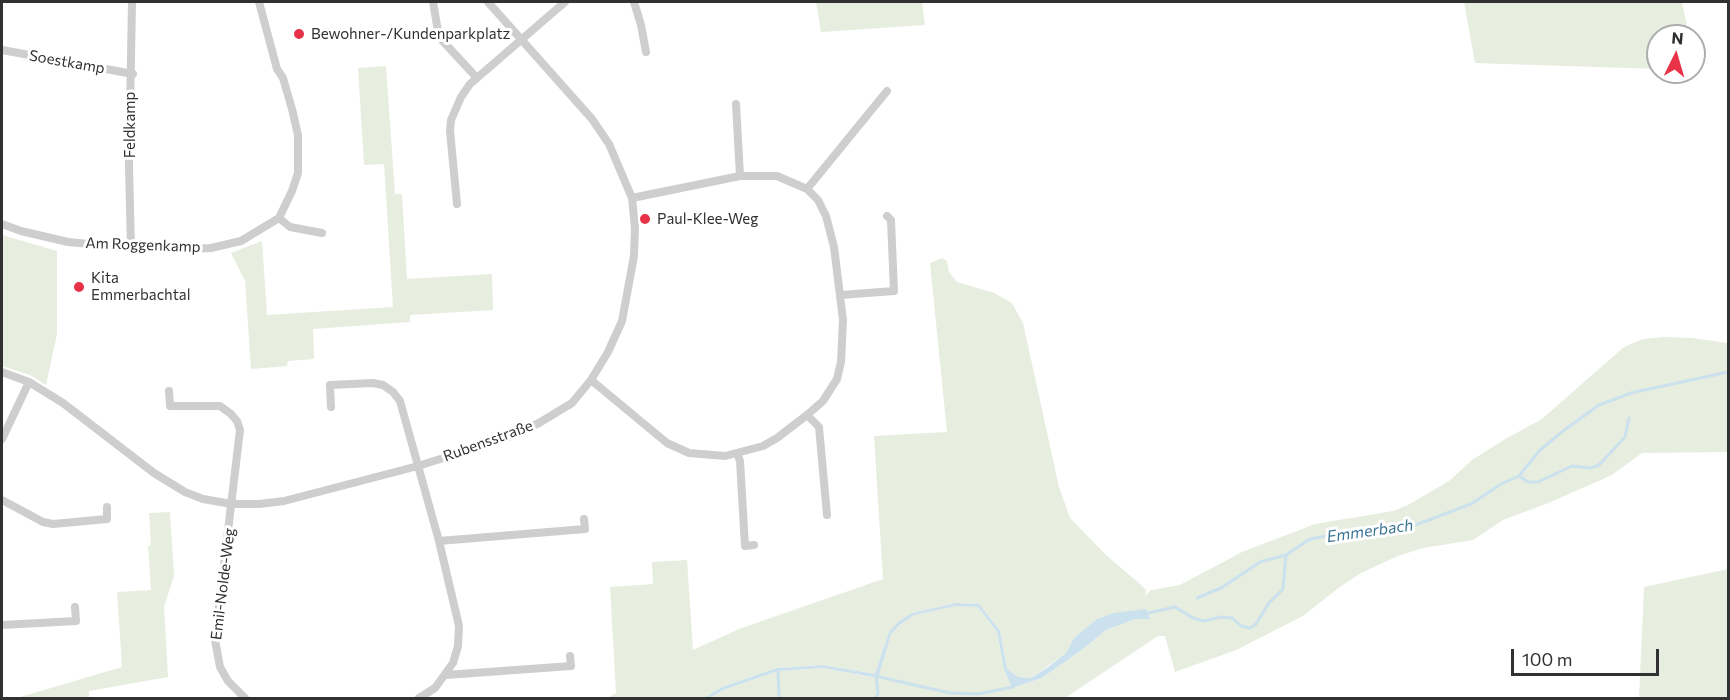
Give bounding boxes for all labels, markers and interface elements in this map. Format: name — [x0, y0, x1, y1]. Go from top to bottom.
north arrow — [1646, 24, 1706, 84]
place label: Bewohner-/Kundenparkplatz — [311, 25, 510, 43]
marker: Bewohner-/Kundenparkplatz — [292, 27, 306, 41]
text: N — [1671, 28, 1684, 48]
street label: Soestkamp — [28, 46, 106, 78]
street label: Feldkamp — [121, 92, 139, 158]
place label: Paul-Klee-Weg — [657, 210, 758, 228]
marker: Paul-Klee-Weg — [638, 212, 652, 226]
street label: Am Roggenkamp — [85, 234, 201, 256]
place label: Kita Emmerbachtal — [91, 269, 191, 304]
marker: Kita Emmerbachtal — [72, 280, 86, 294]
street label: Rubensstraße — [441, 416, 535, 466]
water label: Emmerbach — [1326, 515, 1414, 547]
street label: Emil-Nolde-Weg — [207, 527, 239, 641]
scale bar — [1514, 637, 1662, 675]
text: 100 m — [1522, 648, 1572, 670]

